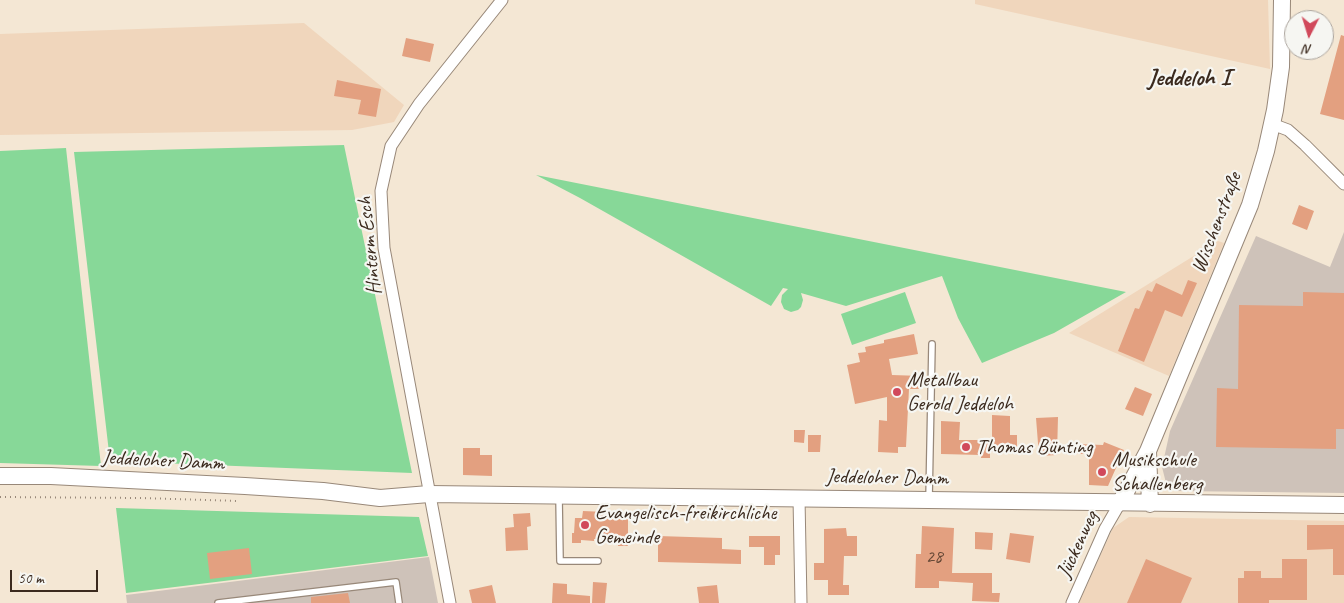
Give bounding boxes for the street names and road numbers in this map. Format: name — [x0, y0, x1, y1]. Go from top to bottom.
street label: Wischenstraße — [1186, 169, 1248, 277]
street label: Hinterm Esch — [352, 196, 388, 296]
street label: Jeddeloher Damm — [101, 445, 225, 477]
street label: Jeddeloher Damm — [826, 464, 948, 492]
street label: Jückenweg — [1052, 508, 1104, 582]

